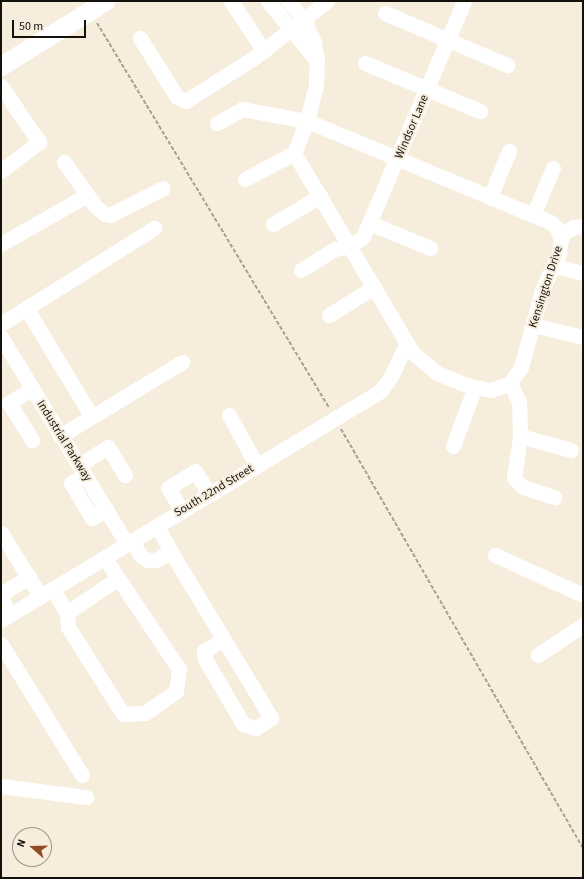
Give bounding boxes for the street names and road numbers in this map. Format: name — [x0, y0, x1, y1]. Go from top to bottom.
street label: Windsor Lane — [392, 93, 432, 161]
street label: Kensington Drive — [526, 244, 566, 330]
street label: Industrial Parkway — [33, 398, 95, 484]
street label: South 22nd Street — [172, 462, 256, 520]

